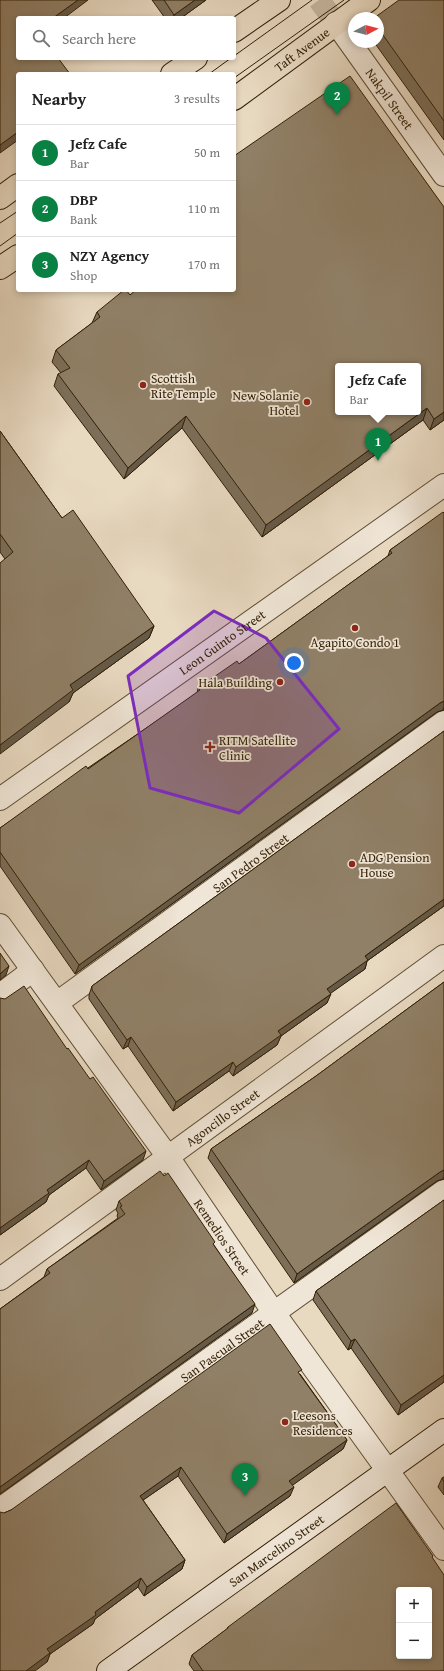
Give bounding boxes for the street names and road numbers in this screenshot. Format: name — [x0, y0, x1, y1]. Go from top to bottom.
street label: Taft Avenue — [270, 23, 334, 76]
street label: Nakpil Street — [361, 64, 418, 134]
street label: Leon Guinto Street — [175, 605, 270, 680]
street label: San Pedro Street — [209, 828, 293, 897]
street label: Agoncillo Street — [182, 1084, 264, 1151]
street label: Remedios Street — [189, 1195, 255, 1279]
street label: San Pascual Street — [176, 1314, 269, 1387]
street label: San Marcelino Street — [225, 1510, 329, 1592]

